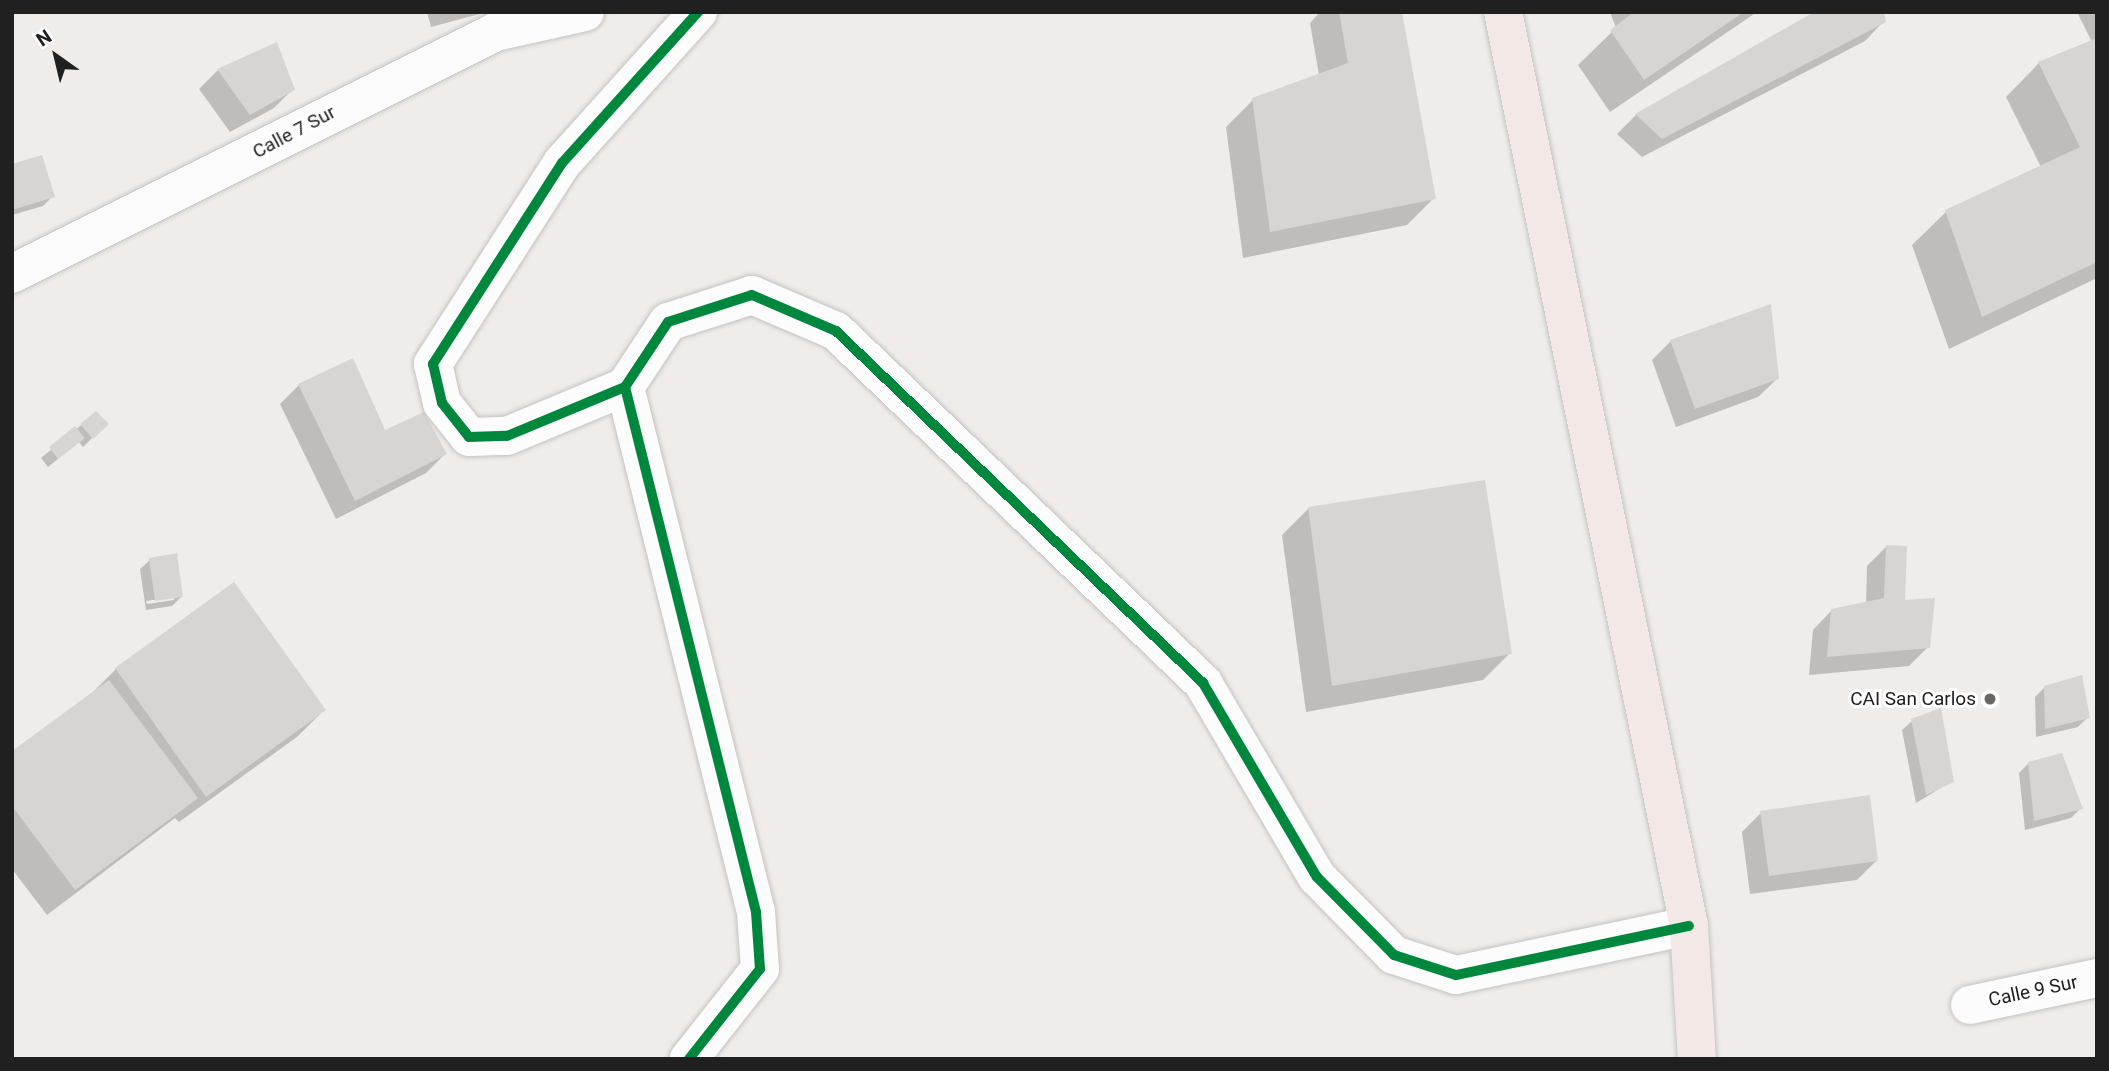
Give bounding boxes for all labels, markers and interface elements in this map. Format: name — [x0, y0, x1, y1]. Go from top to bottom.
north arrow — [21, 21, 91, 91]
text: N — [32, 25, 56, 51]
street label: Calle 7 Sur — [249, 101, 339, 163]
place label: CAI San Carlos — [1850, 688, 1976, 710]
marker: CAI San Carlos — [1982, 691, 1998, 707]
street label: Calle 9 Sur — [1986, 970, 2080, 1012]

